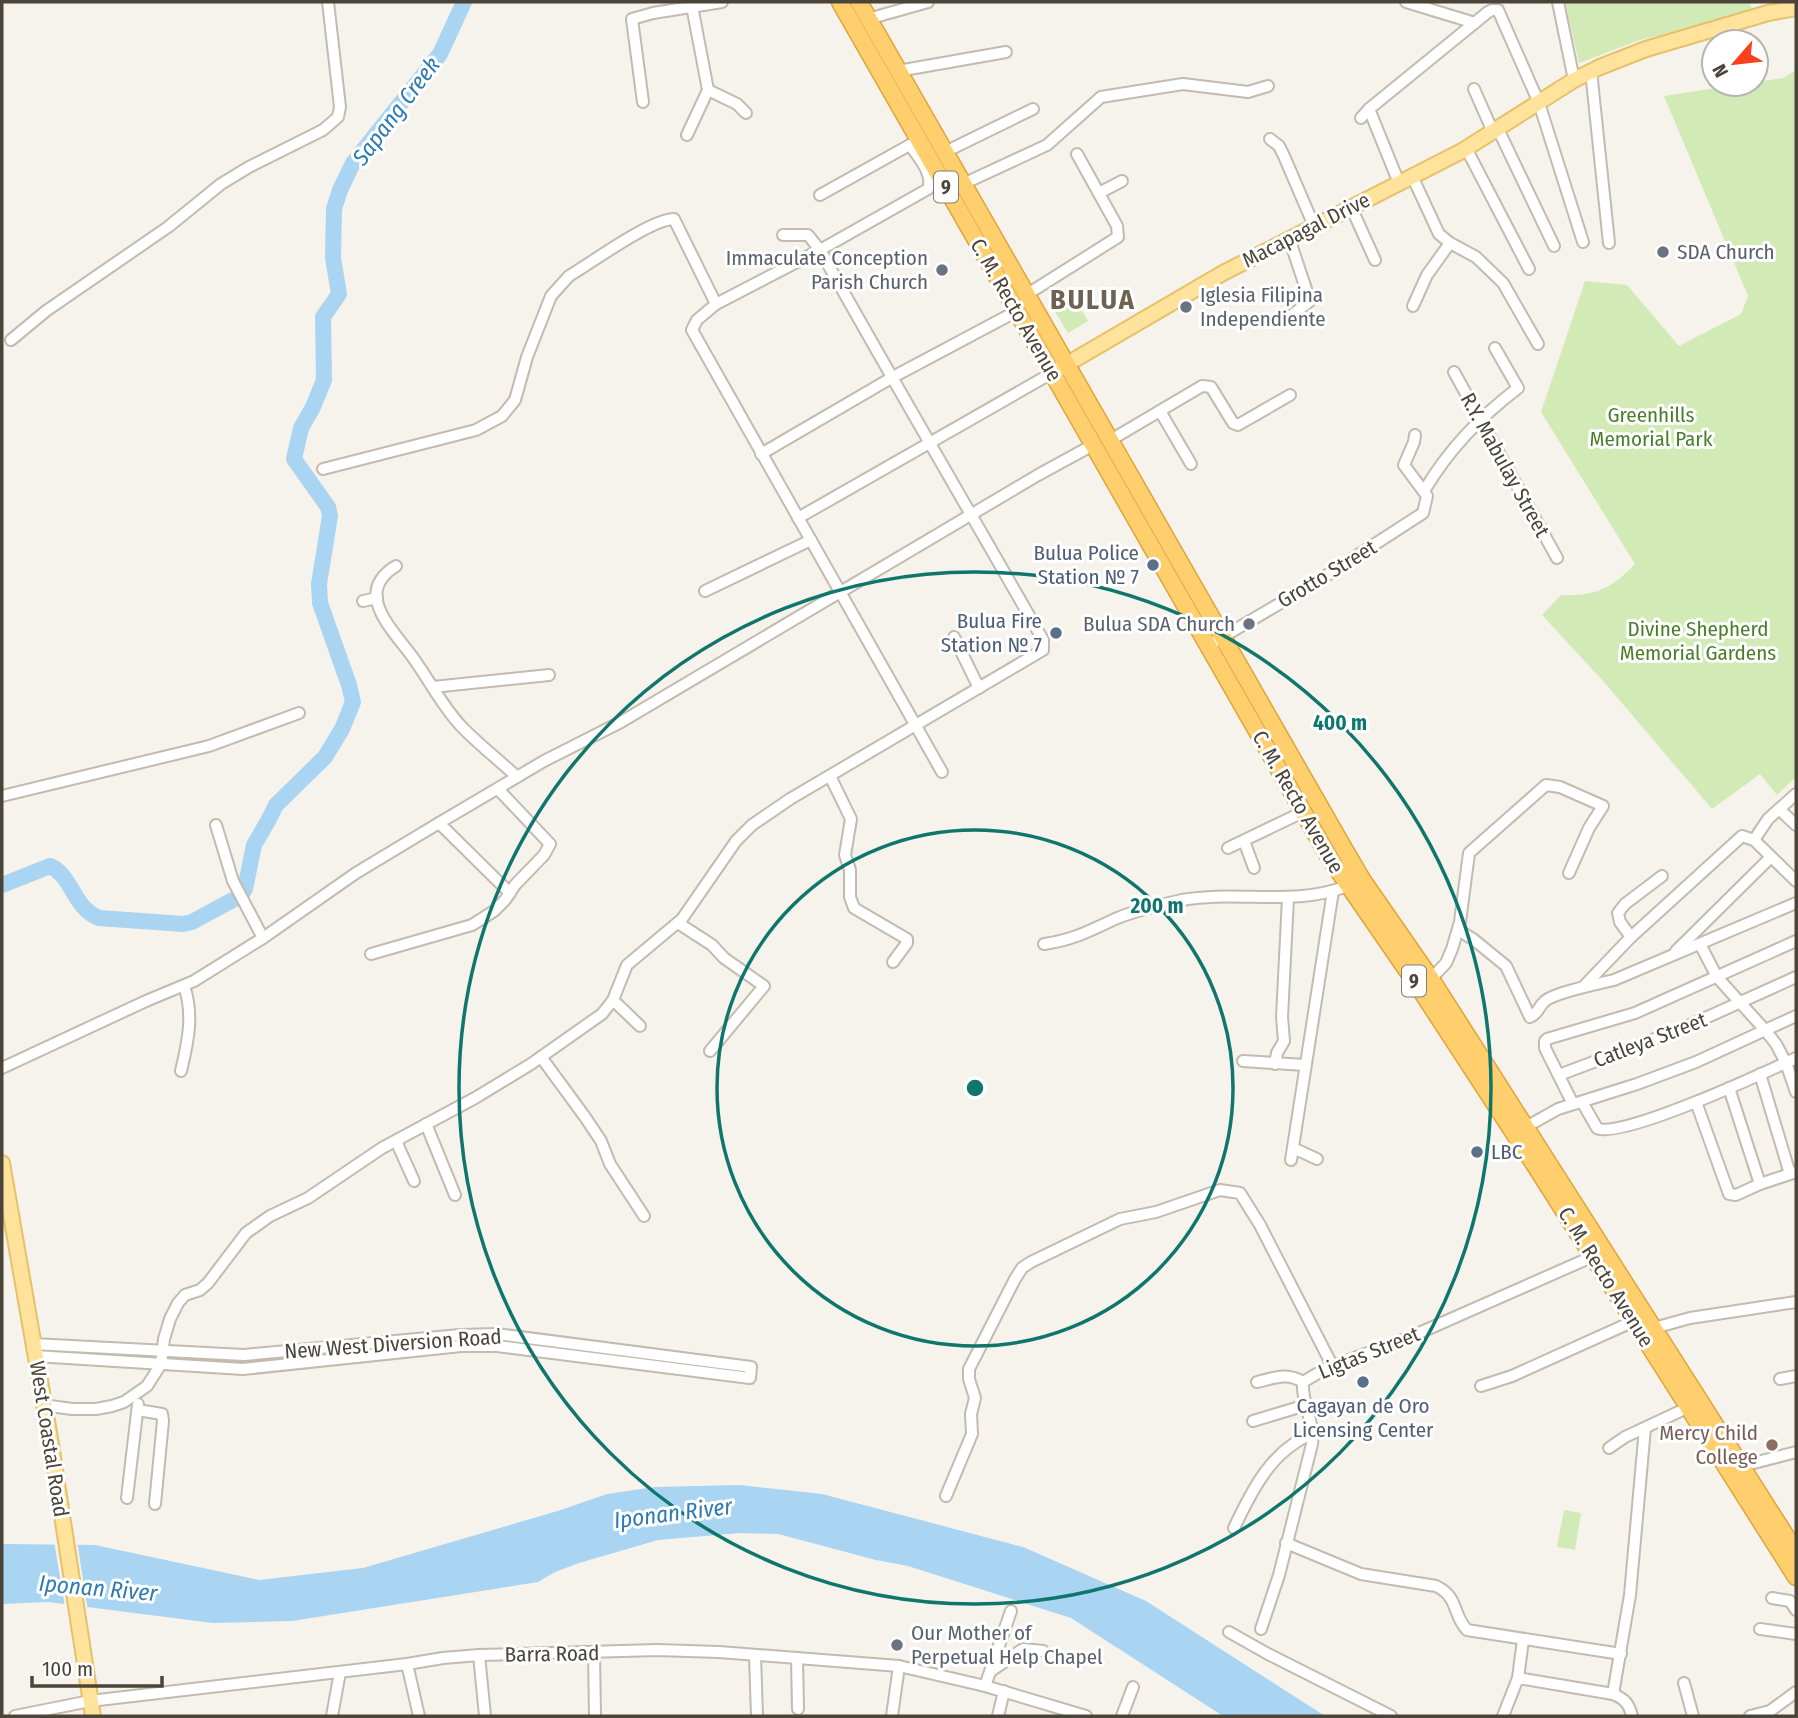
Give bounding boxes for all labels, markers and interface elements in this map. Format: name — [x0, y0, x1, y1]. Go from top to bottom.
north arrow — [1700, 28, 1770, 98]
water label: Sapang Creek — [346, 51, 446, 171]
text: N — [1708, 60, 1733, 81]
road number: 9 — [934, 172, 958, 202]
street label: Macapagal Drive — [1238, 187, 1374, 273]
street label: C. M. Recto Avenue — [965, 234, 1067, 386]
place label: SDA Church — [1677, 239, 1775, 265]
marker: SDA Church — [1655, 244, 1671, 260]
place label: Immaculate Conception Parish Church — [726, 245, 928, 295]
marker: Immaculate Conception Parish Church — [934, 262, 950, 278]
place label: Iglesia Filipina Independiente — [1200, 282, 1326, 332]
district label: BULUA — [1050, 283, 1136, 316]
marker: Iglesia Filipina Independiente — [1178, 299, 1194, 315]
street label: R.Y. Mabulay Street — [1455, 388, 1555, 542]
park label: Greenhills Memorial Park — [1590, 402, 1713, 452]
street label: Grotto Street — [1273, 534, 1381, 614]
place label: Bulua Police Station № 7 — [1034, 540, 1139, 590]
marker: Bulua Police Station № 7 — [1145, 557, 1161, 573]
place label: Bulua Fire Station № 7 — [941, 608, 1042, 658]
place label: Bulua SDA Church — [1083, 611, 1235, 637]
marker: Bulua SDA Church — [1241, 616, 1257, 632]
park label: Divine Shepherd Memorial Gardens — [1620, 616, 1776, 666]
marker: Bulua Fire Station № 7 — [1048, 625, 1064, 641]
text: 400 m — [1313, 710, 1367, 736]
street label: C. M. Recto Avenue — [1247, 726, 1349, 878]
text: 200 m — [1129, 893, 1184, 919]
road number: 9 — [1402, 965, 1426, 996]
street label: Catleya Street — [1590, 1006, 1710, 1073]
centre of rings — [963, 1076, 987, 1100]
place label: LBC — [1491, 1139, 1523, 1165]
marker: LBC — [1469, 1144, 1485, 1160]
street label: C. M. Recto Avenue — [1552, 1202, 1660, 1352]
street label: Ligtas Street — [1315, 1321, 1424, 1385]
street label: New West Diversion Road — [284, 1323, 502, 1365]
street label: West Coastal Road — [24, 1359, 74, 1519]
marker: Cagayan de Oro Licensing Center — [1355, 1374, 1371, 1390]
place label: Cagayan de Oro Licensing Center — [1293, 1393, 1434, 1443]
place label: Mercy Child College — [1659, 1420, 1758, 1470]
marker: Mercy Child College — [1764, 1437, 1780, 1453]
water label: Iponan River — [612, 1492, 735, 1534]
water label: Iponan River — [38, 1569, 159, 1607]
place label: Our Mother of Perpetual Help Chapel — [911, 1620, 1103, 1670]
marker: Our Mother of Perpetual Help Chapel — [889, 1637, 905, 1653]
street label: Barra Road — [505, 1640, 599, 1668]
scale bar — [32, 1644, 161, 1688]
text: 100 m — [42, 1656, 93, 1682]

